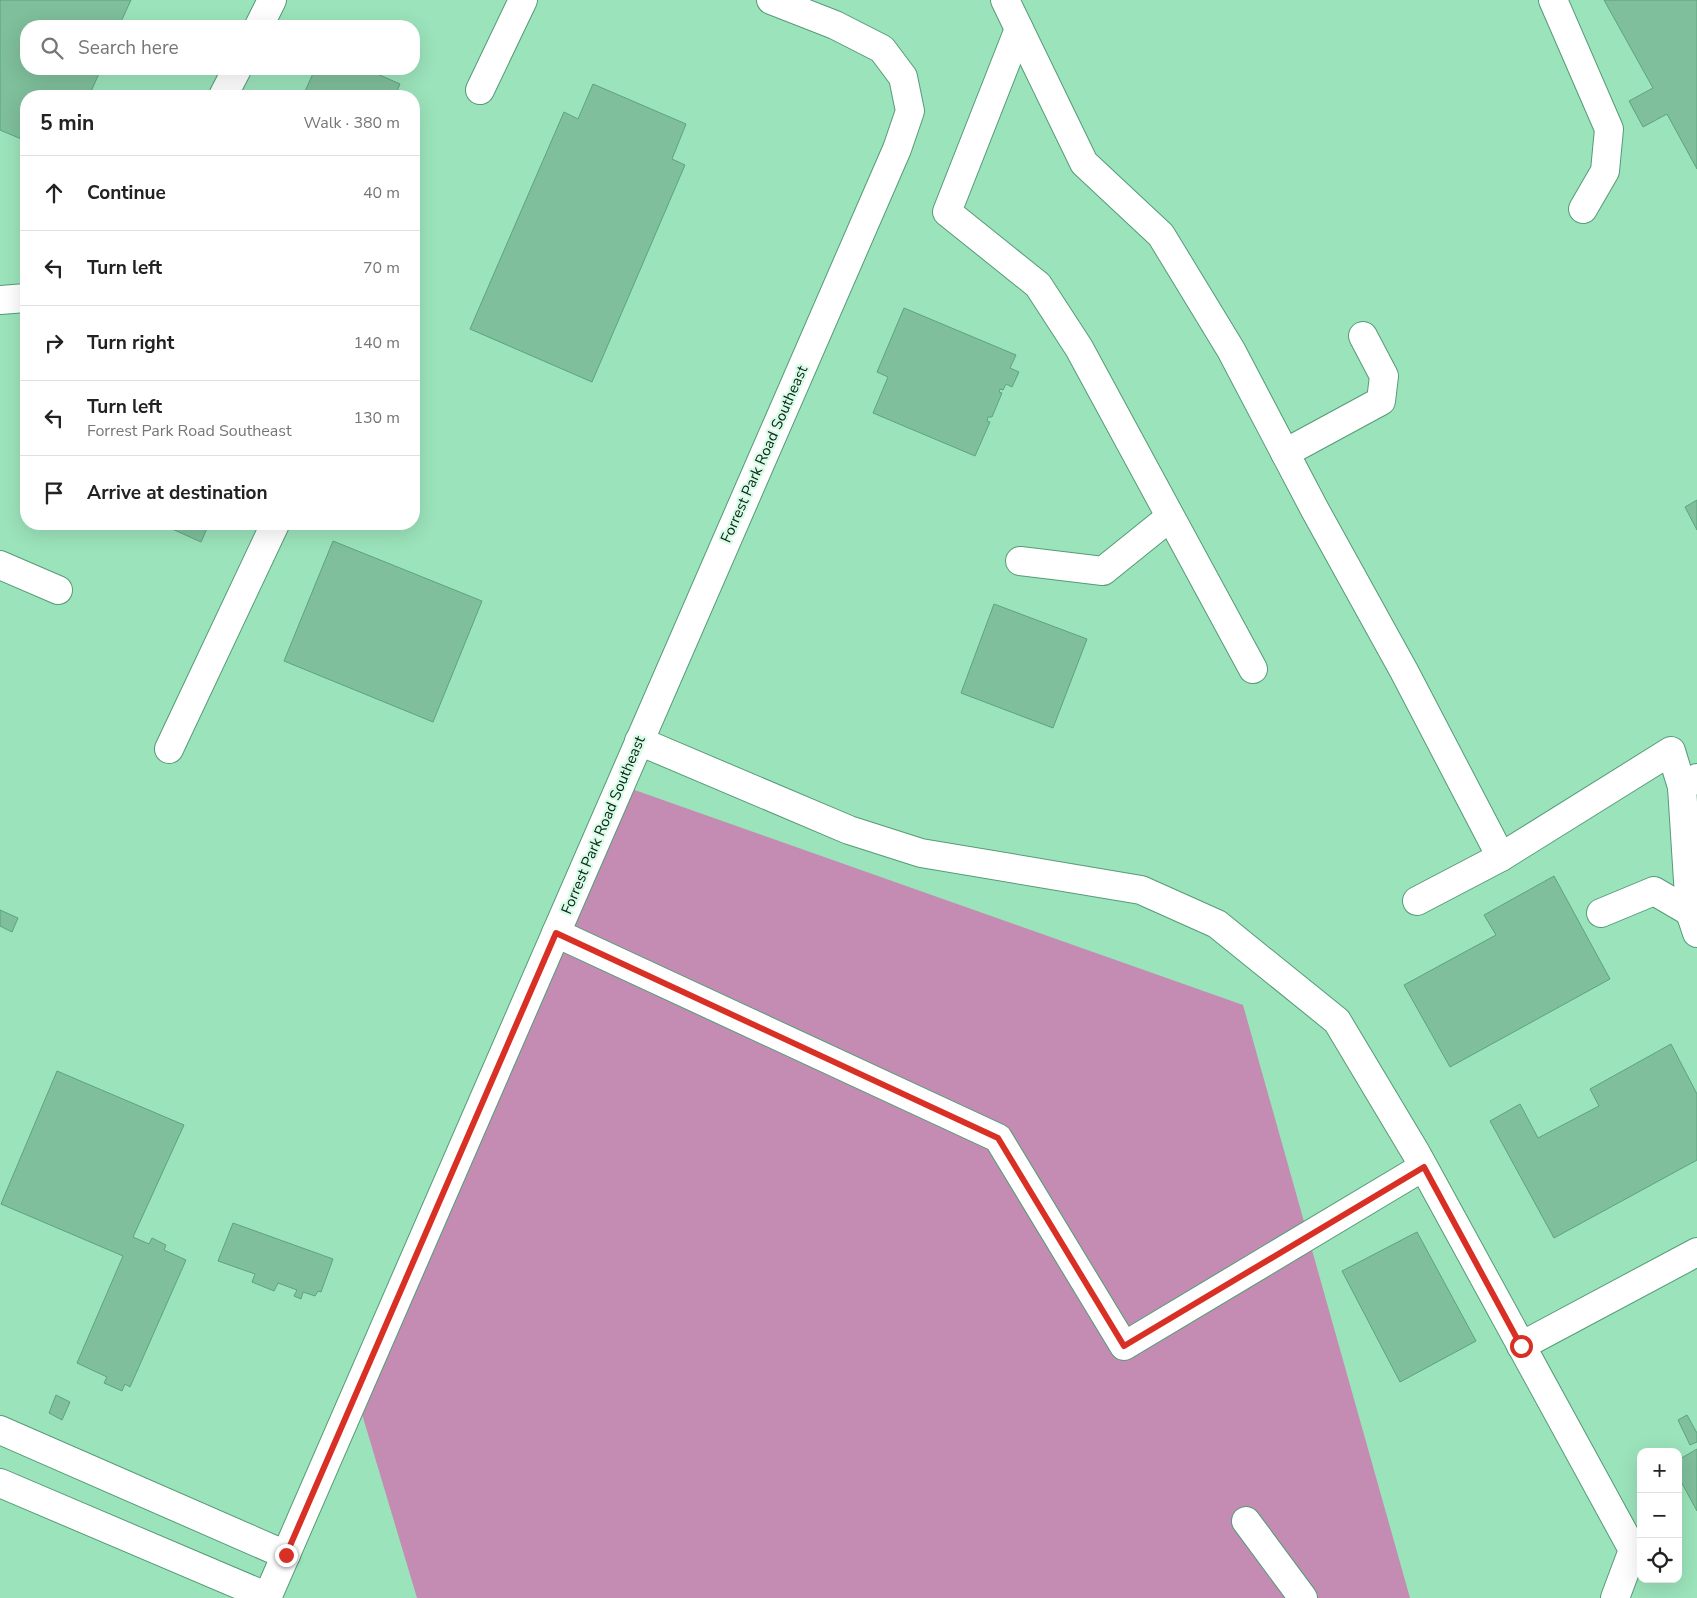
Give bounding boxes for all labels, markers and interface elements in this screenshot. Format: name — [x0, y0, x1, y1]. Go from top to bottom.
search box — [20, 20, 420, 75]
icon: search — [38, 34, 66, 62]
text: Search here — [78, 35, 179, 61]
text: 5 min — [40, 109, 94, 137]
text: Walk · 380 m — [304, 112, 400, 134]
icon: ahead — [40, 179, 68, 207]
text: Continue — [87, 180, 166, 206]
text: 40 m — [363, 182, 400, 204]
icon: left — [40, 254, 68, 282]
text: Turn left — [87, 255, 162, 281]
text: 70 m — [363, 257, 400, 279]
icon: right — [40, 329, 68, 357]
text: Turn right — [87, 330, 174, 356]
text: 140 m — [353, 332, 400, 354]
street label: Forrest Park Road Southeast — [716, 362, 812, 546]
text: Turn left — [87, 394, 162, 420]
icon: left — [40, 404, 68, 432]
text: 130 m — [353, 407, 400, 429]
text: Forrest Park Road Southeast — [87, 420, 292, 442]
icon: arrive — [40, 479, 68, 507]
text: Arrive at destination — [87, 480, 268, 506]
street label: Forrest Park Road Southeast — [556, 732, 650, 917]
route start — [1510, 1335, 1533, 1358]
map controls — [1637, 1448, 1682, 1583]
button: + — [1637, 1448, 1682, 1493]
button: − — [1637, 1493, 1682, 1538]
button: locate — [1637, 1538, 1682, 1583]
route end — [275, 1544, 298, 1567]

